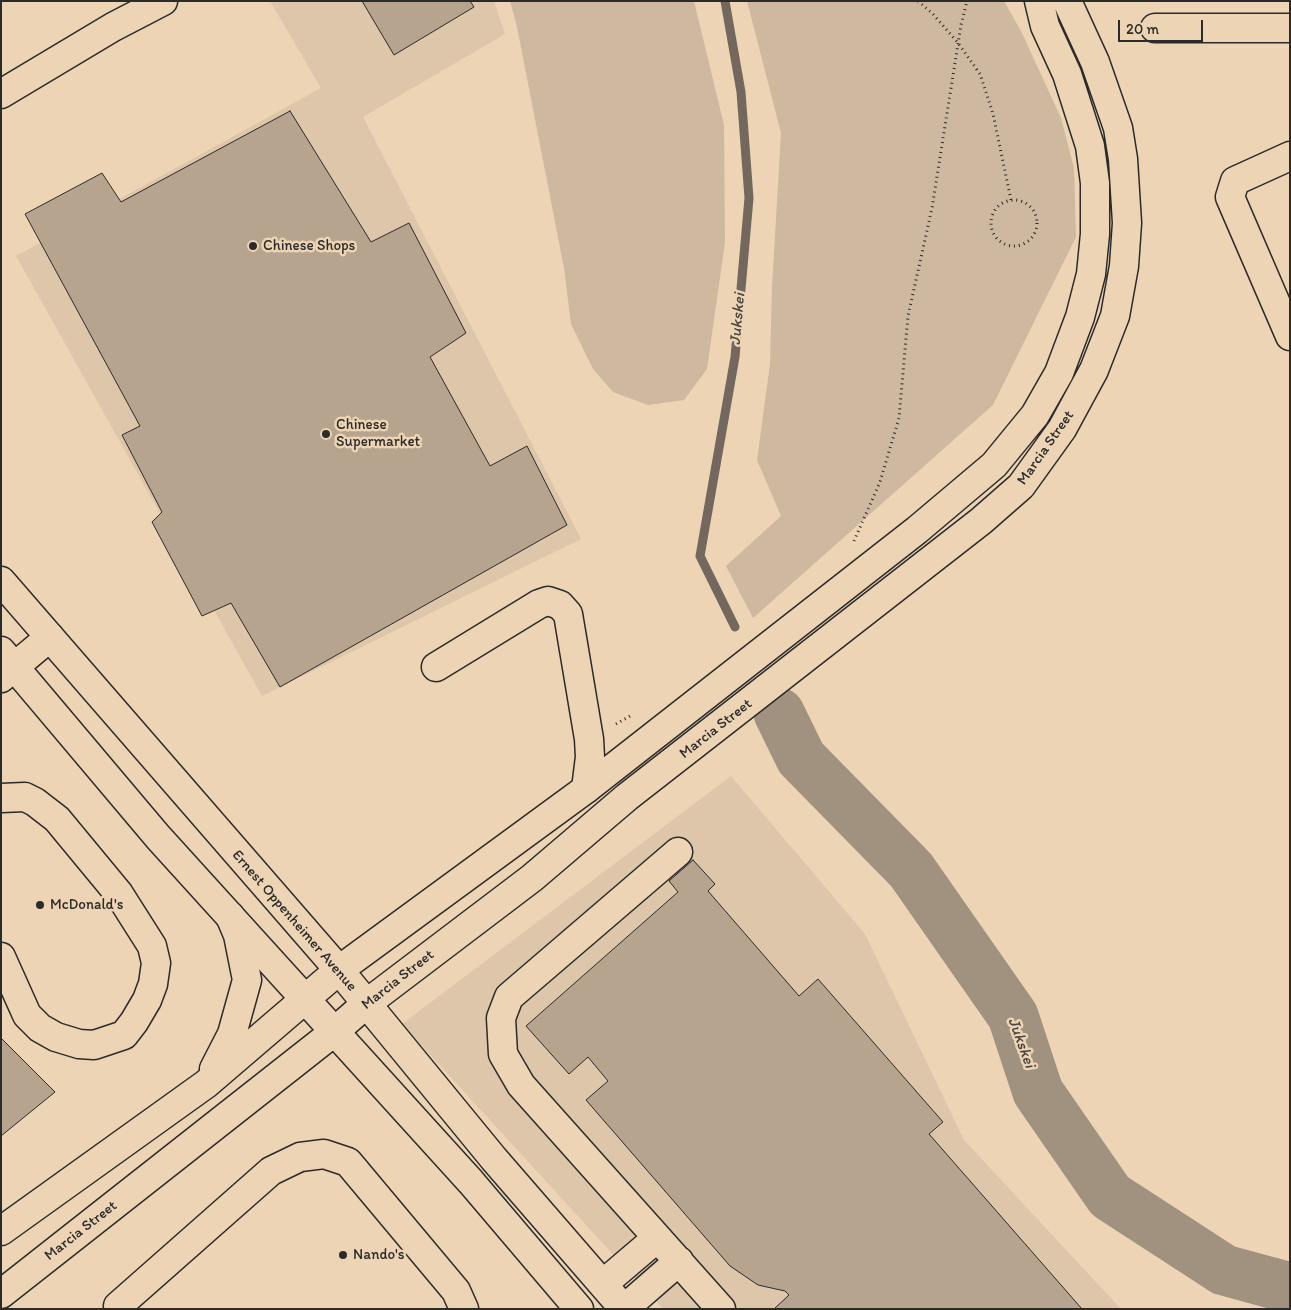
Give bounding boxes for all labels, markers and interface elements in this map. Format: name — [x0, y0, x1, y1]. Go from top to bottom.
scale bar — [1121, 10, 1206, 42]
text: 20 m — [1126, 20, 1159, 38]
place label: Chinese Shops — [263, 237, 355, 255]
marker: Chinese Shops — [247, 240, 259, 252]
water label: Jukskei — [726, 292, 750, 346]
street label: Marcia Street — [1014, 407, 1078, 489]
place label: Chinese Supermarket — [336, 416, 420, 451]
marker: Chinese Supermarket — [320, 428, 332, 440]
street label: Marcia Street — [676, 695, 756, 763]
street label: Ernest Oppenheimer Avenue — [228, 847, 360, 995]
place label: McDonald's — [50, 896, 123, 914]
marker: McDonald's — [34, 899, 46, 911]
street label: Marcia Street — [358, 946, 438, 1014]
water label: Jukskei — [1003, 1015, 1039, 1071]
street label: Marcia Street — [41, 1197, 121, 1265]
place label: Nando's — [353, 1246, 405, 1264]
marker: Nando's — [337, 1249, 349, 1261]

